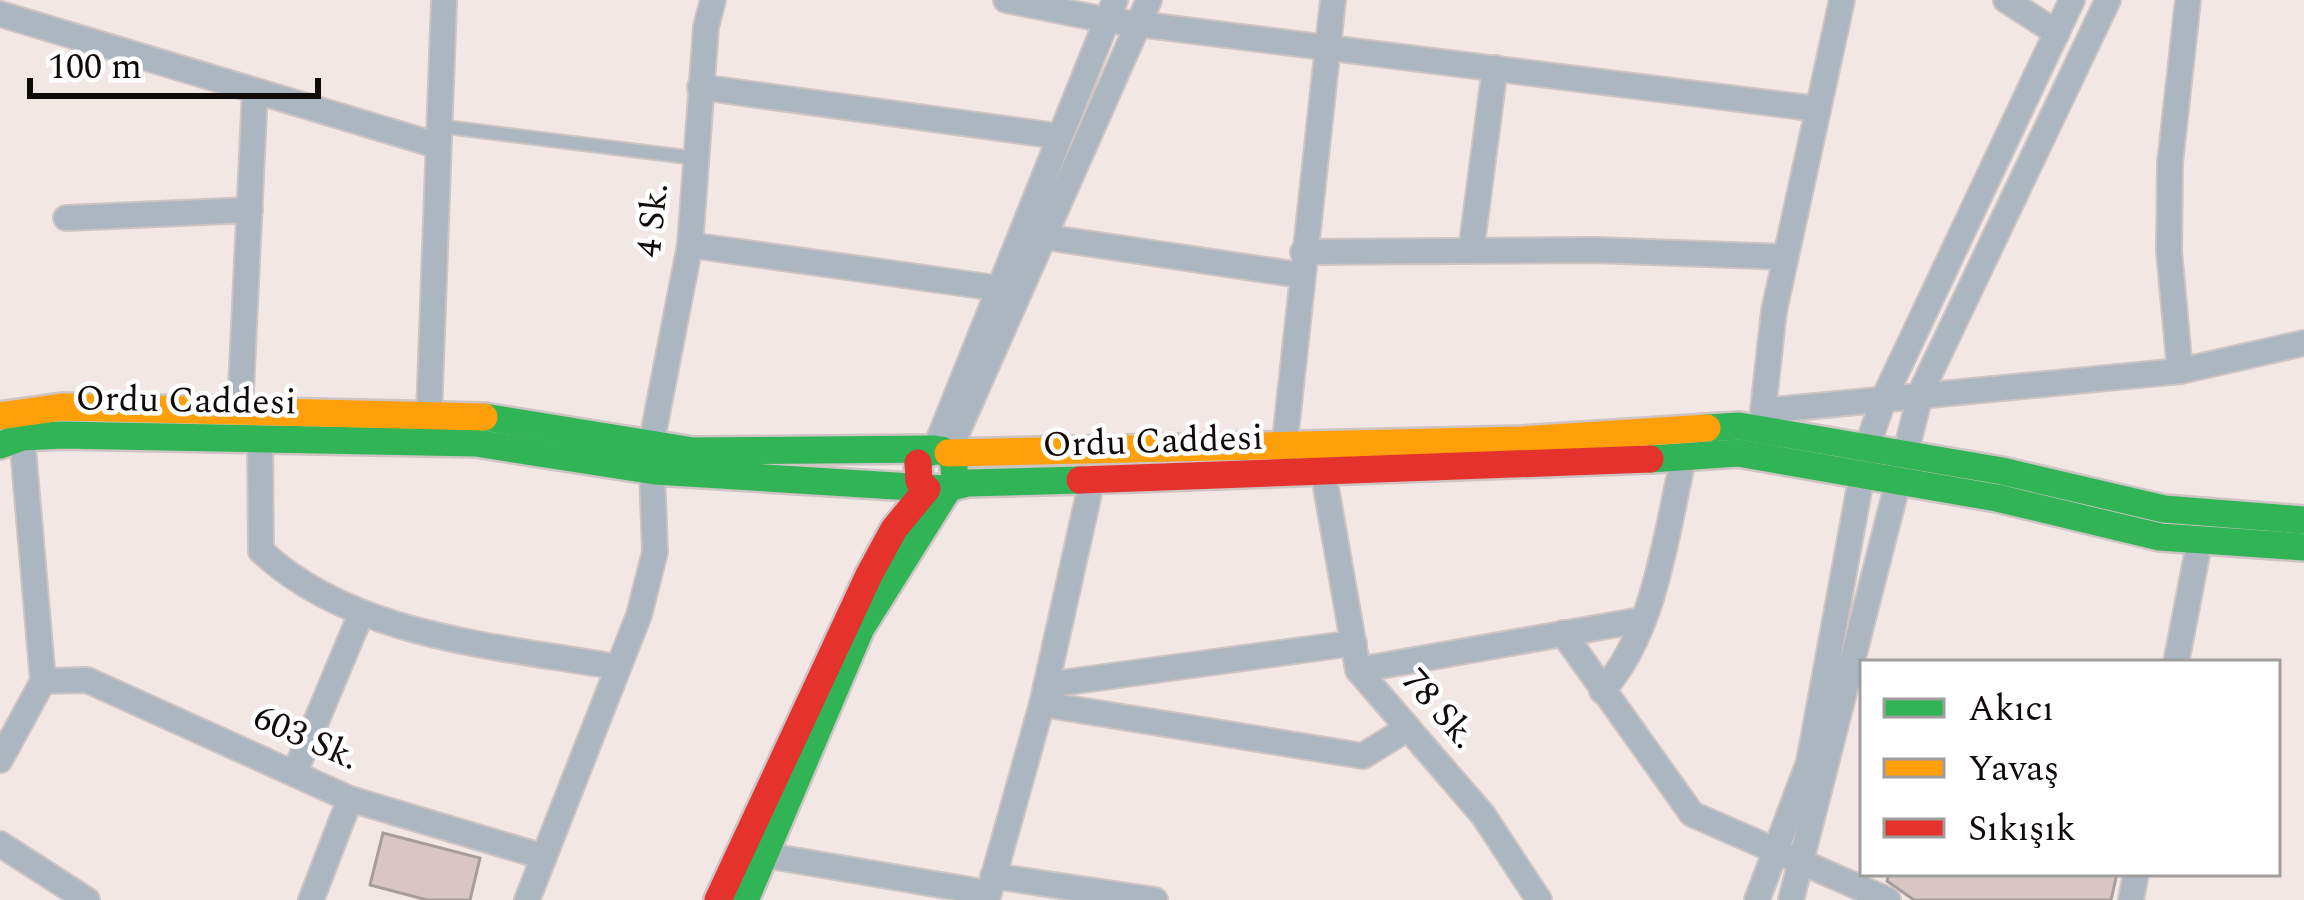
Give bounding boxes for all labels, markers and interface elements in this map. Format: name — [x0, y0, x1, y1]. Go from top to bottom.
scale bar — [30, 24, 318, 98]
text: 100 m — [48, 40, 142, 95]
street label: 4 Sk. — [622, 180, 684, 260]
street label: Ordu Caddesi — [75, 372, 297, 430]
street label: Ordu Caddesi — [1042, 411, 1264, 473]
street label: 78 Sk. — [1388, 656, 1490, 762]
legend — [1860, 660, 2280, 876]
text: Akıcı — [1968, 682, 2054, 737]
street label: 603 Sk. — [244, 690, 368, 786]
text: Yavaş — [1968, 742, 2059, 797]
text: Sıkışık — [1968, 802, 2076, 857]

